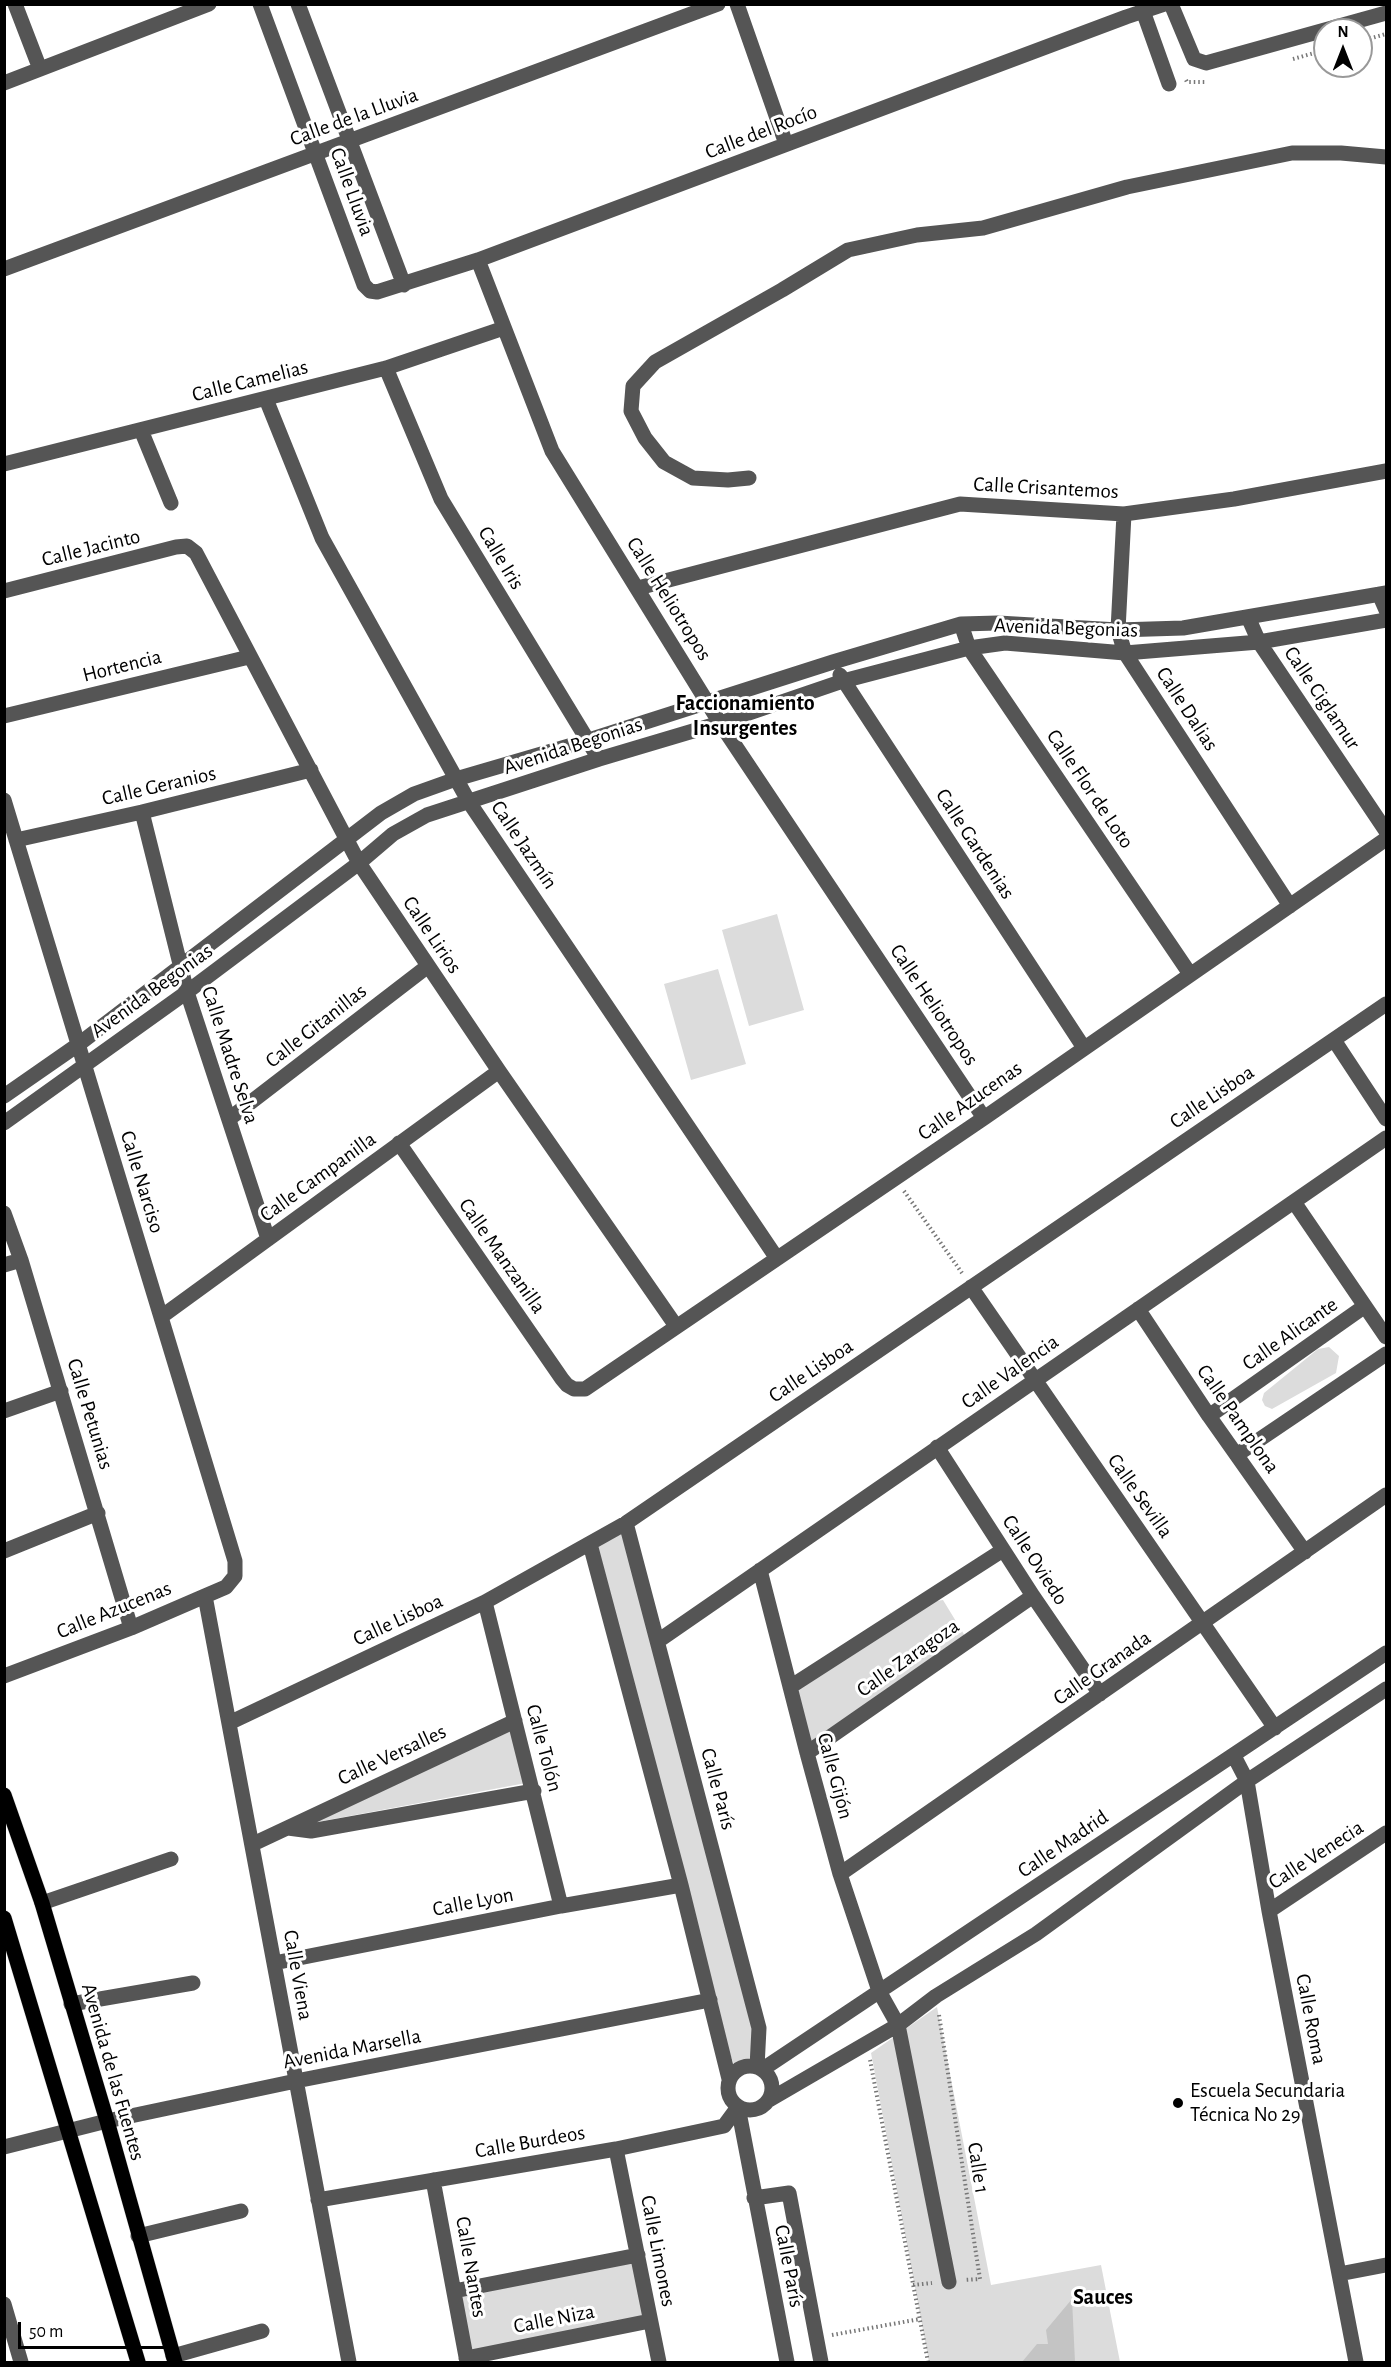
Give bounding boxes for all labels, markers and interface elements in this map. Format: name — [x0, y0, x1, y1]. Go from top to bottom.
north arrow — [1313, 18, 1373, 78]
text: N — [1337, 24, 1349, 40]
street label: Calle de la Lluvia — [286, 82, 422, 152]
street label: Calle del Rocío — [701, 99, 821, 165]
street label: Calle Lluvia — [324, 144, 380, 240]
street label: Calle Camelias — [189, 354, 311, 408]
street label: Calle Crisantemos — [973, 472, 1119, 504]
street label: Calle Iris — [472, 522, 530, 594]
street label: Calle Jacinto — [39, 524, 143, 572]
street label: Calle Heliotropos — [621, 533, 717, 665]
street label: Avenida Begonias — [993, 613, 1139, 643]
street label: Calle Ciglamur — [1278, 642, 1366, 754]
street label: Hortencia — [80, 644, 164, 688]
street label: Calle Dalias — [1151, 662, 1223, 756]
district label: Faccionamiento Insurgentes — [675, 690, 815, 742]
street label: Avenida Begonias — [501, 712, 645, 780]
street label: Calle Flor de Loto — [1041, 725, 1139, 853]
street label: Calle Geranios — [100, 761, 218, 811]
street label: Calle Gardenias — [930, 784, 1020, 904]
street label: Calle Jazmín — [485, 796, 563, 894]
street label: Calle Lirios — [397, 892, 467, 978]
street label: Avenida Begonias — [86, 938, 218, 1044]
street label: Calle Heliotropos — [884, 940, 984, 1070]
street label: Calle Gitanillas — [260, 979, 372, 1073]
street label: Calle Madre Selva — [196, 983, 264, 1127]
street label: Calle Azucenas — [913, 1056, 1027, 1146]
street label: Calle Lisboa — [1165, 1060, 1259, 1134]
street label: Calle Campanilla — [255, 1126, 381, 1228]
street label: Calle Narciso — [115, 1128, 169, 1236]
street label: Calle Manzanilla — [453, 1193, 551, 1319]
street label: Calle Alicante — [1237, 1292, 1343, 1376]
street label: Calle Valencia — [956, 1329, 1064, 1415]
street label: Calle Lisboa — [764, 1334, 858, 1408]
street label: Calle Petunias — [61, 1356, 119, 1472]
street label: Calle Pamplona — [1191, 1360, 1285, 1478]
street label: Calle Sevilla — [1102, 1449, 1178, 1543]
street label: Calle Oviedo — [997, 1510, 1073, 1610]
street label: Calle Azucenas — [53, 1576, 175, 1644]
street label: Calle Lisboa — [349, 1588, 447, 1652]
street label: Calle Zaragoza — [852, 1613, 964, 1703]
street label: Calle Granada — [1048, 1625, 1156, 1711]
street label: Calle Tolón — [520, 1702, 568, 1794]
street label: Calle Versalles — [334, 1719, 450, 1791]
street label: Calle Gijón — [811, 1730, 859, 1822]
street label: Calle París — [695, 1745, 741, 1833]
street label: Calle Madrid — [1013, 1805, 1113, 1883]
street label: Calle Venecia — [1264, 1815, 1368, 1895]
street label: Calle Lyon — [430, 1882, 516, 1922]
street label: Calle Viena — [278, 1928, 318, 2022]
street label: Calle Roma — [1290, 1972, 1332, 2066]
street label: Avenida de las Fuentes — [76, 1980, 150, 2164]
street label: Avenida Marsella — [281, 2023, 423, 2075]
place label: Escuela Secundaria Técnica No 29 — [1190, 2078, 1345, 2128]
marker: Escuela Secundaria Técnica No 29 — [1171, 2096, 1185, 2110]
street label: Calle Burdeos — [473, 2120, 587, 2164]
street label: Calle 1 — [962, 2141, 994, 2195]
street label: Calle Limones — [635, 2193, 681, 2309]
street label: Calle Nantes — [450, 2214, 492, 2320]
street label: Calle París — [769, 2223, 809, 2309]
district label: Sauces — [1073, 2284, 1133, 2310]
street label: Calle Niza — [511, 2299, 597, 2339]
scale bar — [21, 2310, 170, 2348]
text: 50 m — [29, 2323, 63, 2341]

